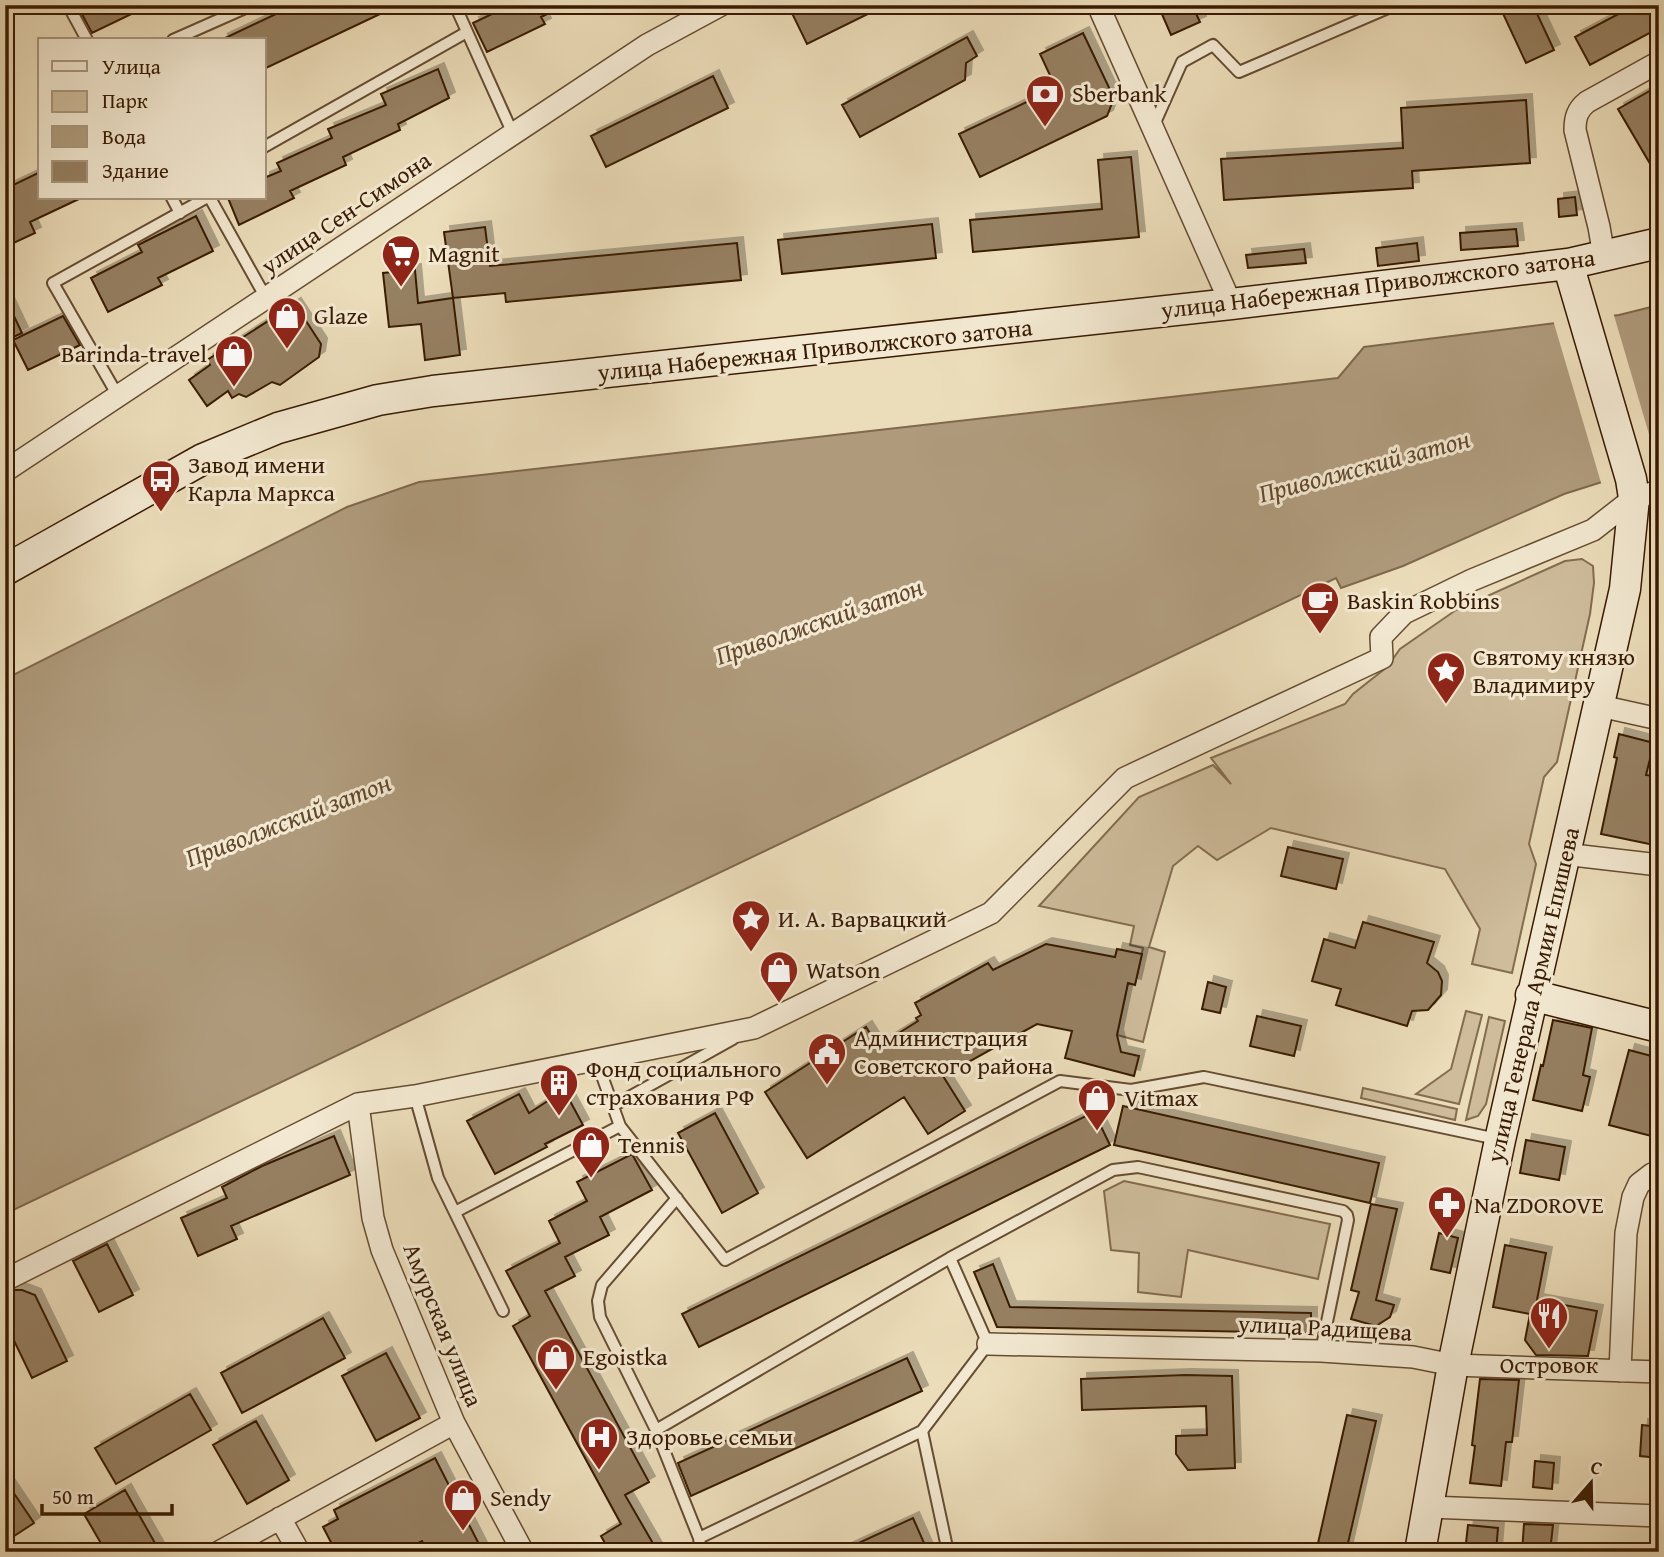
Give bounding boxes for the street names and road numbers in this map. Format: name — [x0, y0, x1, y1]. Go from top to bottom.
street label: улица Сен-Симона — [253, 142, 438, 283]
street label: улица Набережная Приволжского затона — [1158, 239, 1598, 328]
street label: улица Набережная Приволжского затона — [595, 309, 1035, 390]
street label: улица Генерала Армии Епишева — [1477, 823, 1588, 1167]
street label: Амурская улица — [395, 1238, 492, 1412]
street label: улица Радищева — [1236, 1305, 1414, 1350]

